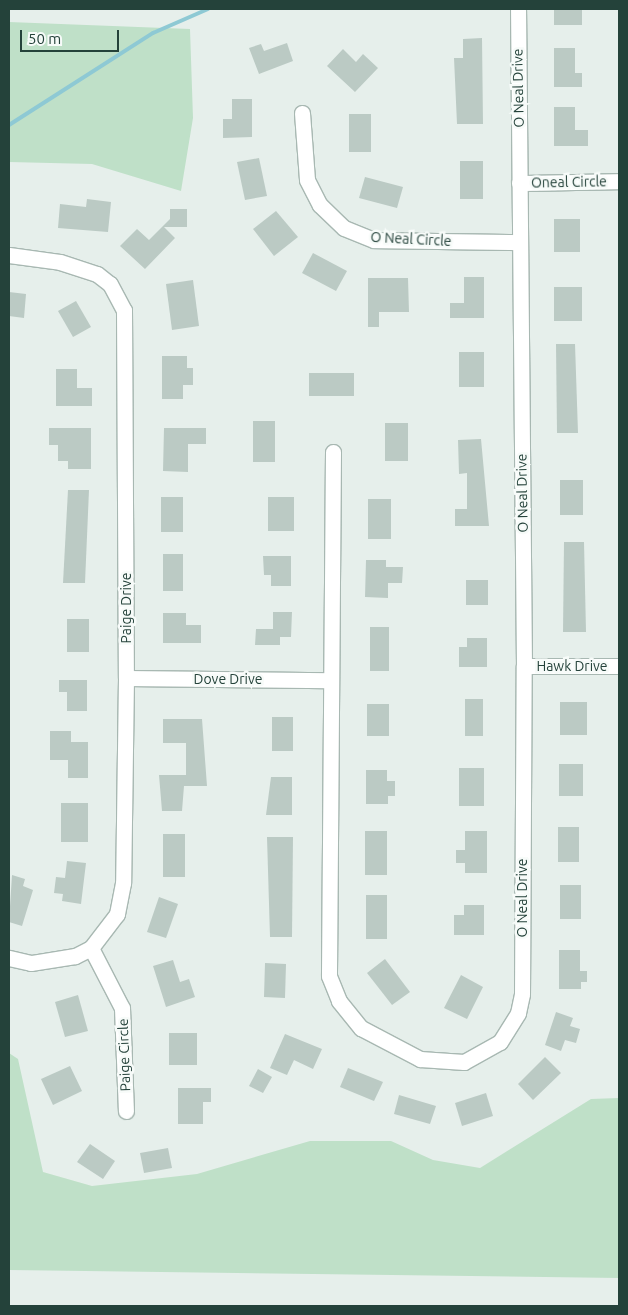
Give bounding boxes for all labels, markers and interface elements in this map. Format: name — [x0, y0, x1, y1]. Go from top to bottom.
scale bar — [22, 20, 121, 52]
text: 50 m — [28, 30, 61, 47]
street label: O Neal Drive — [509, 48, 527, 128]
street label: Oneal Circle — [531, 173, 607, 191]
street label: O Neal Circle — [370, 228, 452, 250]
street label: O Neal Drive — [513, 453, 531, 533]
street label: Paige Drive — [118, 573, 134, 643]
street label: Hawk Drive — [536, 658, 608, 674]
street label: Dove Drive — [194, 671, 262, 687]
street label: O Neal Drive — [514, 859, 530, 937]
street label: Paige Circle — [114, 1018, 134, 1092]

